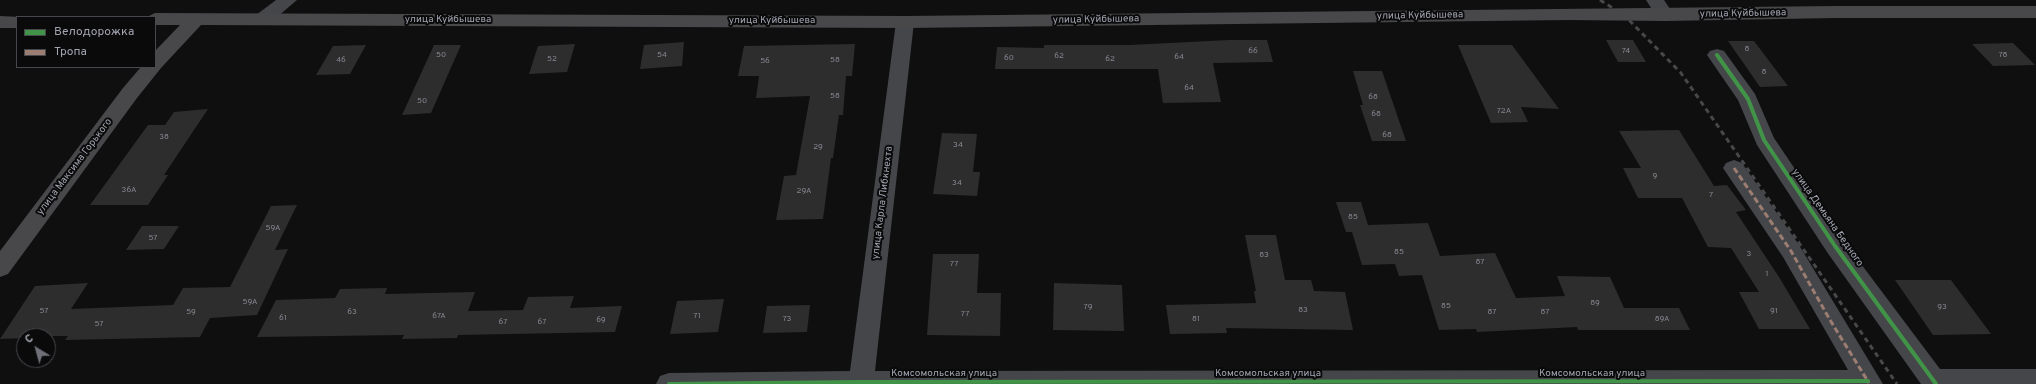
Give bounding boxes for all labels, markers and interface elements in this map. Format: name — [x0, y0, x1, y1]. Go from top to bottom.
street label: улица Куйбышева — [1700, 7, 1786, 21]
street label: улица Куйбышева — [1377, 9, 1463, 23]
street label: улица Куйбышева — [1053, 13, 1139, 27]
street label: улица Куйбышева — [405, 14, 491, 26]
street label: улица Куйбышева — [729, 15, 815, 27]
legend — [16, 16, 156, 68]
text: Велодорожка — [54, 24, 134, 40]
text: Тропа — [54, 44, 87, 60]
house number: 8 — [1745, 44, 1749, 54]
house number: 66 — [1248, 46, 1258, 56]
house number: 74 — [1622, 46, 1630, 56]
house number: 50 — [436, 50, 446, 60]
house number: 54 — [657, 50, 667, 60]
house number: 78 — [1999, 50, 2007, 60]
house number: 62 — [1054, 51, 1064, 61]
house number: 64 — [1174, 52, 1184, 62]
house number: 60 — [1004, 53, 1014, 63]
house number: 52 — [547, 54, 557, 64]
house number: 62 — [1105, 54, 1115, 64]
house number: 46 — [336, 55, 346, 65]
house number: 58 — [830, 55, 840, 65]
house number: 56 — [760, 56, 770, 66]
house number: 8 — [1762, 67, 1766, 77]
house number: 64 — [1184, 83, 1194, 93]
house number: 58 — [830, 91, 840, 101]
house number: 68 — [1368, 92, 1378, 102]
house number: 50 — [417, 96, 427, 106]
house number: 72А — [1497, 106, 1511, 116]
house number: 68 — [1371, 109, 1381, 119]
street label: улица Максима Горького — [35, 116, 115, 218]
house number: 68 — [1382, 130, 1392, 140]
house number: 38 — [159, 132, 169, 142]
house number: 34 — [953, 140, 963, 150]
house number: 29 — [813, 142, 823, 152]
street label: улица Карла Либкнехта — [870, 146, 896, 260]
street label: улица Демьяна Бедного — [1789, 167, 1865, 269]
house number: 9 — [1653, 171, 1657, 181]
house number: 34 — [952, 178, 962, 188]
house number: 36А — [122, 185, 136, 195]
house number: 29А — [797, 186, 811, 196]
house number: 7 — [1709, 190, 1713, 200]
house number: 85 — [1348, 212, 1358, 222]
house number: 59А — [266, 223, 280, 233]
house number: 57 — [148, 233, 158, 243]
house number: 85 — [1394, 247, 1404, 257]
house number: 3 — [1747, 249, 1751, 259]
house number: 83 — [1259, 250, 1269, 260]
house number: 87 — [1476, 257, 1484, 267]
house number: 77 — [950, 259, 958, 269]
house number: 1 — [1766, 269, 1768, 279]
house number: 59А — [243, 297, 257, 307]
house number: 89 — [1590, 298, 1600, 308]
house number: 85 — [1441, 301, 1451, 311]
house number: 79 — [1084, 302, 1092, 312]
house number: 93 — [1937, 302, 1947, 312]
house number: 83 — [1298, 305, 1308, 315]
house number: 57 — [39, 306, 49, 316]
house number: 91 — [1770, 306, 1778, 316]
house number: 59 — [186, 307, 196, 317]
house number: 63 — [347, 307, 357, 317]
house number: 87 — [1488, 307, 1496, 317]
house number: 87 — [1541, 307, 1549, 317]
house number: 77 — [961, 309, 969, 319]
house number: 67А — [432, 311, 446, 321]
house number: 71 — [693, 311, 701, 321]
house number: 61 — [279, 313, 287, 323]
house number: 73 — [783, 314, 791, 324]
house number: 81 — [1192, 314, 1200, 324]
house number: 89А — [1655, 314, 1669, 324]
house number: 69 — [596, 315, 606, 325]
house number: 67 — [499, 317, 507, 327]
house number: 67 — [538, 317, 546, 327]
house number: 57 — [94, 319, 104, 329]
north arrow — [16, 328, 56, 368]
text: С — [22, 332, 36, 347]
street label: Комсомольская улица — [891, 368, 997, 380]
street label: Комсомольская улица — [1215, 368, 1321, 380]
street label: Комсомольская улица — [1539, 368, 1645, 380]

